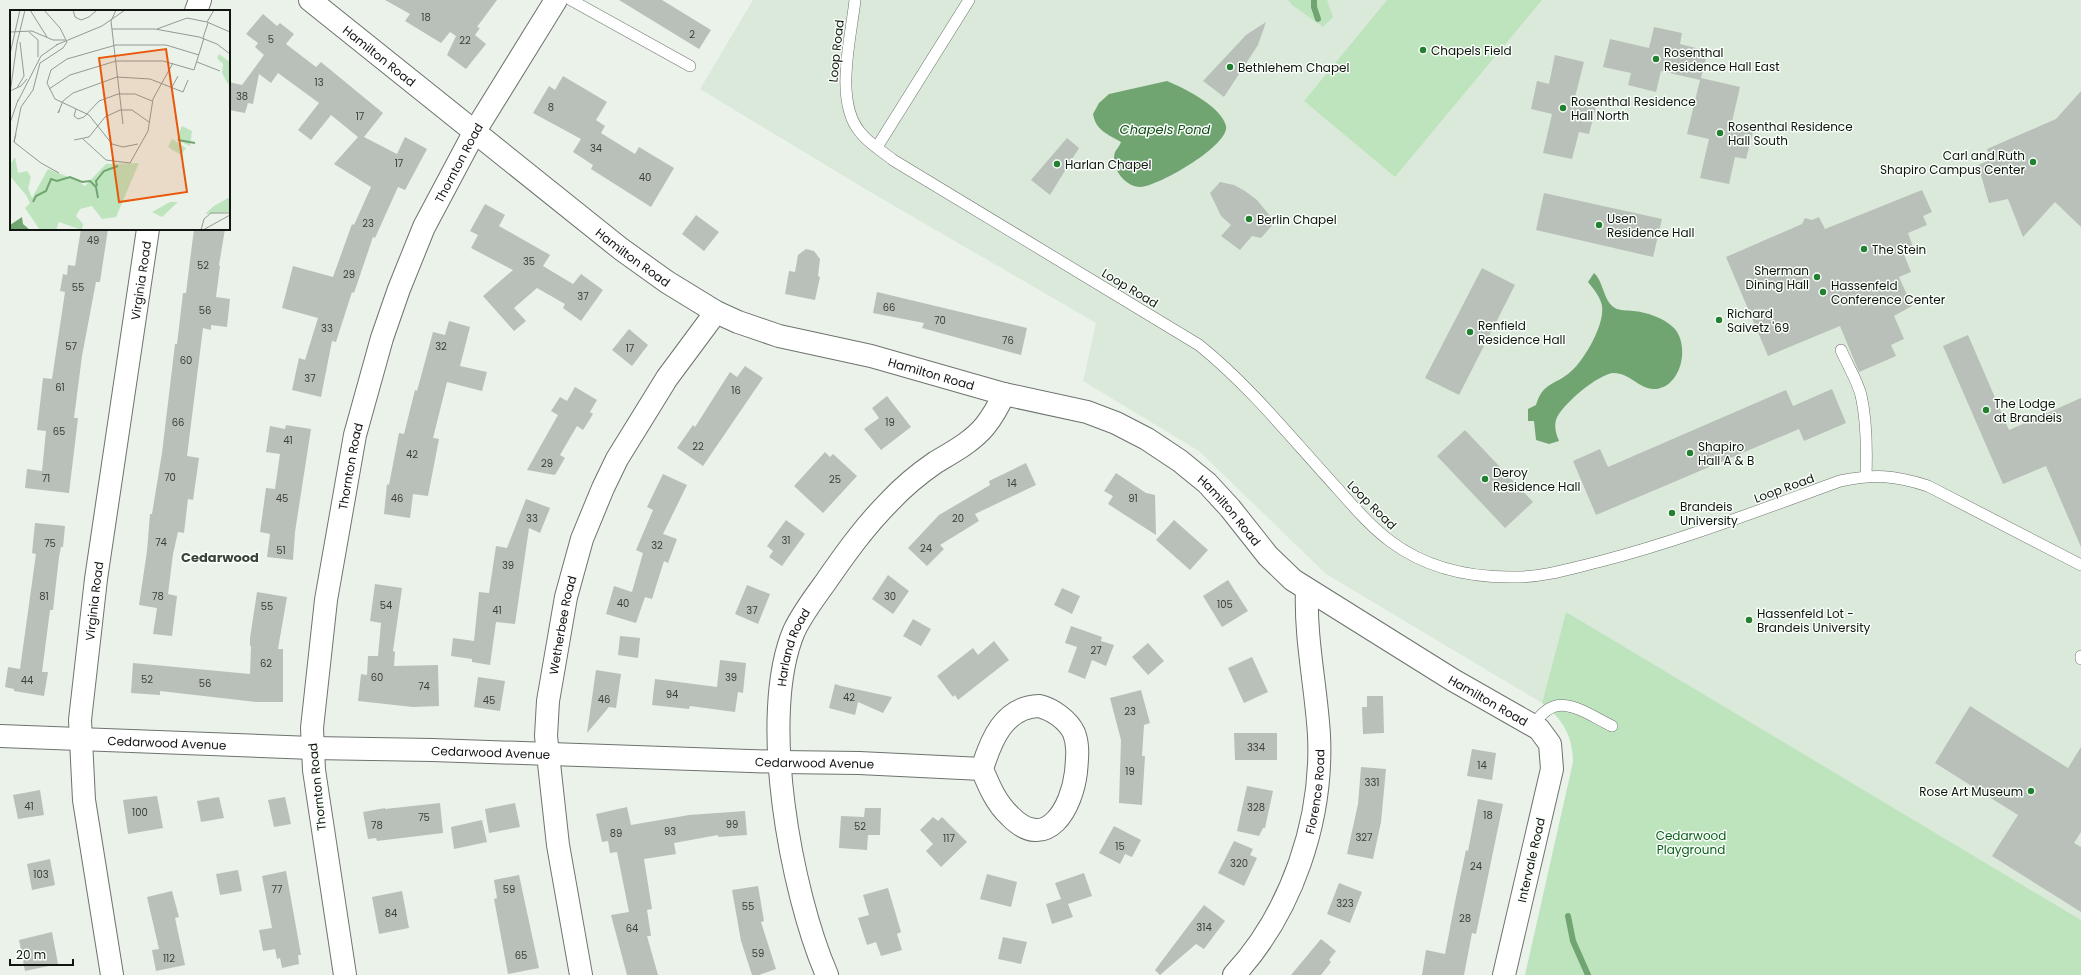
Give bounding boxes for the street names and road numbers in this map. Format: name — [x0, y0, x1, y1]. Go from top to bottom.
street label: Loop Road — [824, 19, 848, 83]
street label: Hamilton Road — [339, 21, 419, 90]
street label: Thornton Road — [430, 119, 487, 206]
street label: Hamilton Road — [592, 224, 674, 290]
street label: Virginia Road — [126, 240, 155, 321]
street label: Loop Road — [1099, 264, 1161, 312]
street label: Hamilton Road — [886, 353, 977, 394]
street label: Thornton Road — [334, 421, 367, 511]
street label: Loop Road — [1751, 469, 1817, 507]
street label: Hamilton Road — [1194, 471, 1265, 549]
street label: Loop Road — [1344, 477, 1400, 533]
street label: Virginia Road — [81, 560, 107, 642]
street label: Wetherbee Road — [544, 573, 580, 676]
street label: Harland Road — [772, 605, 814, 687]
street label: Hamilton Road — [1446, 671, 1531, 730]
street label: Cedarwood Avenue — [107, 732, 227, 753]
street label: Cedarwood Avenue — [431, 741, 551, 763]
street label: Thornton Road — [304, 742, 330, 832]
street label: Florence Road — [1300, 749, 1328, 836]
street label: Cedarwood Avenue — [755, 753, 874, 772]
street label: Intervale Road — [1513, 816, 1549, 904]

